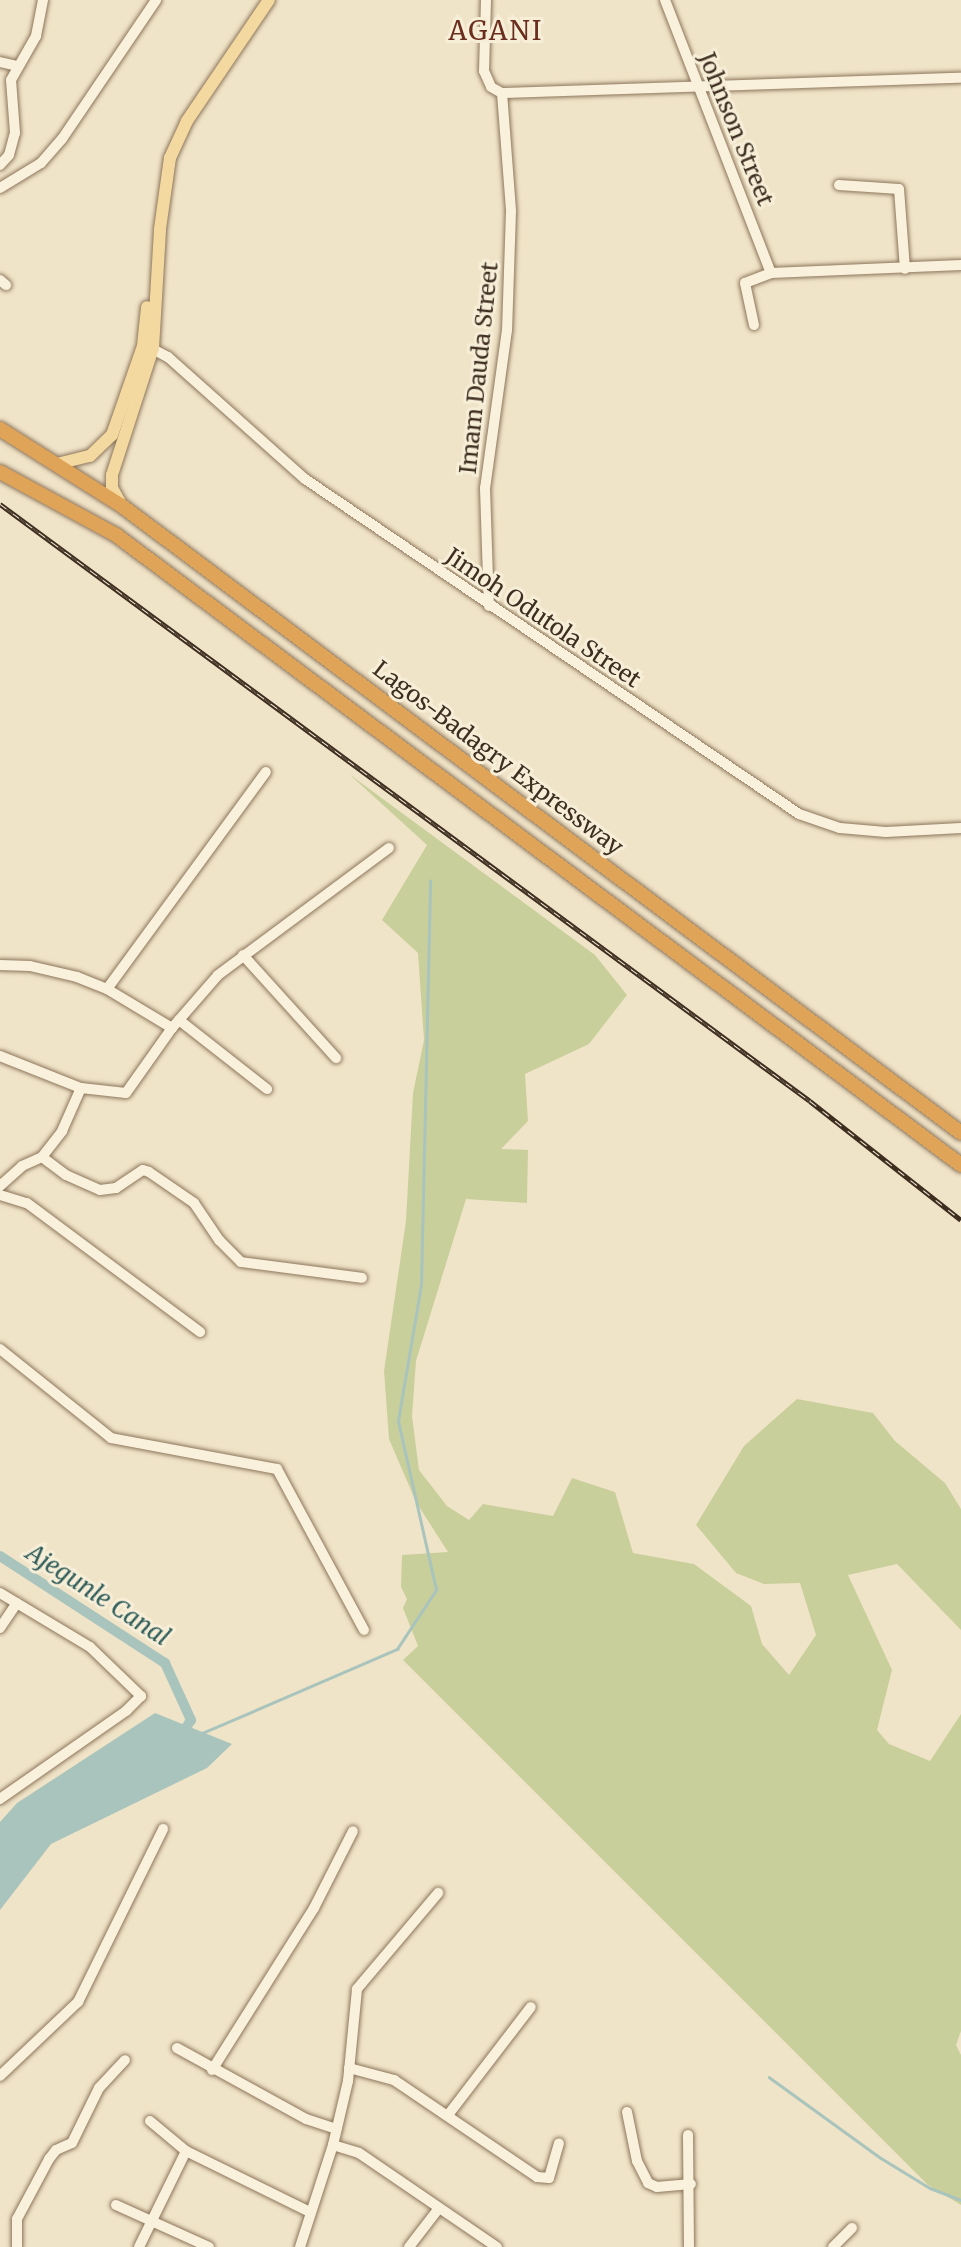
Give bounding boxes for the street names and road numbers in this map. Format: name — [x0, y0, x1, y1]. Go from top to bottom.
street label: Johnson Street — [693, 48, 779, 210]
street label: Imam Dauda Street — [454, 261, 504, 475]
street label: Jimoh Odutola Street — [440, 542, 646, 694]
street label: Lagos-Badagry Expressway — [368, 655, 628, 861]

